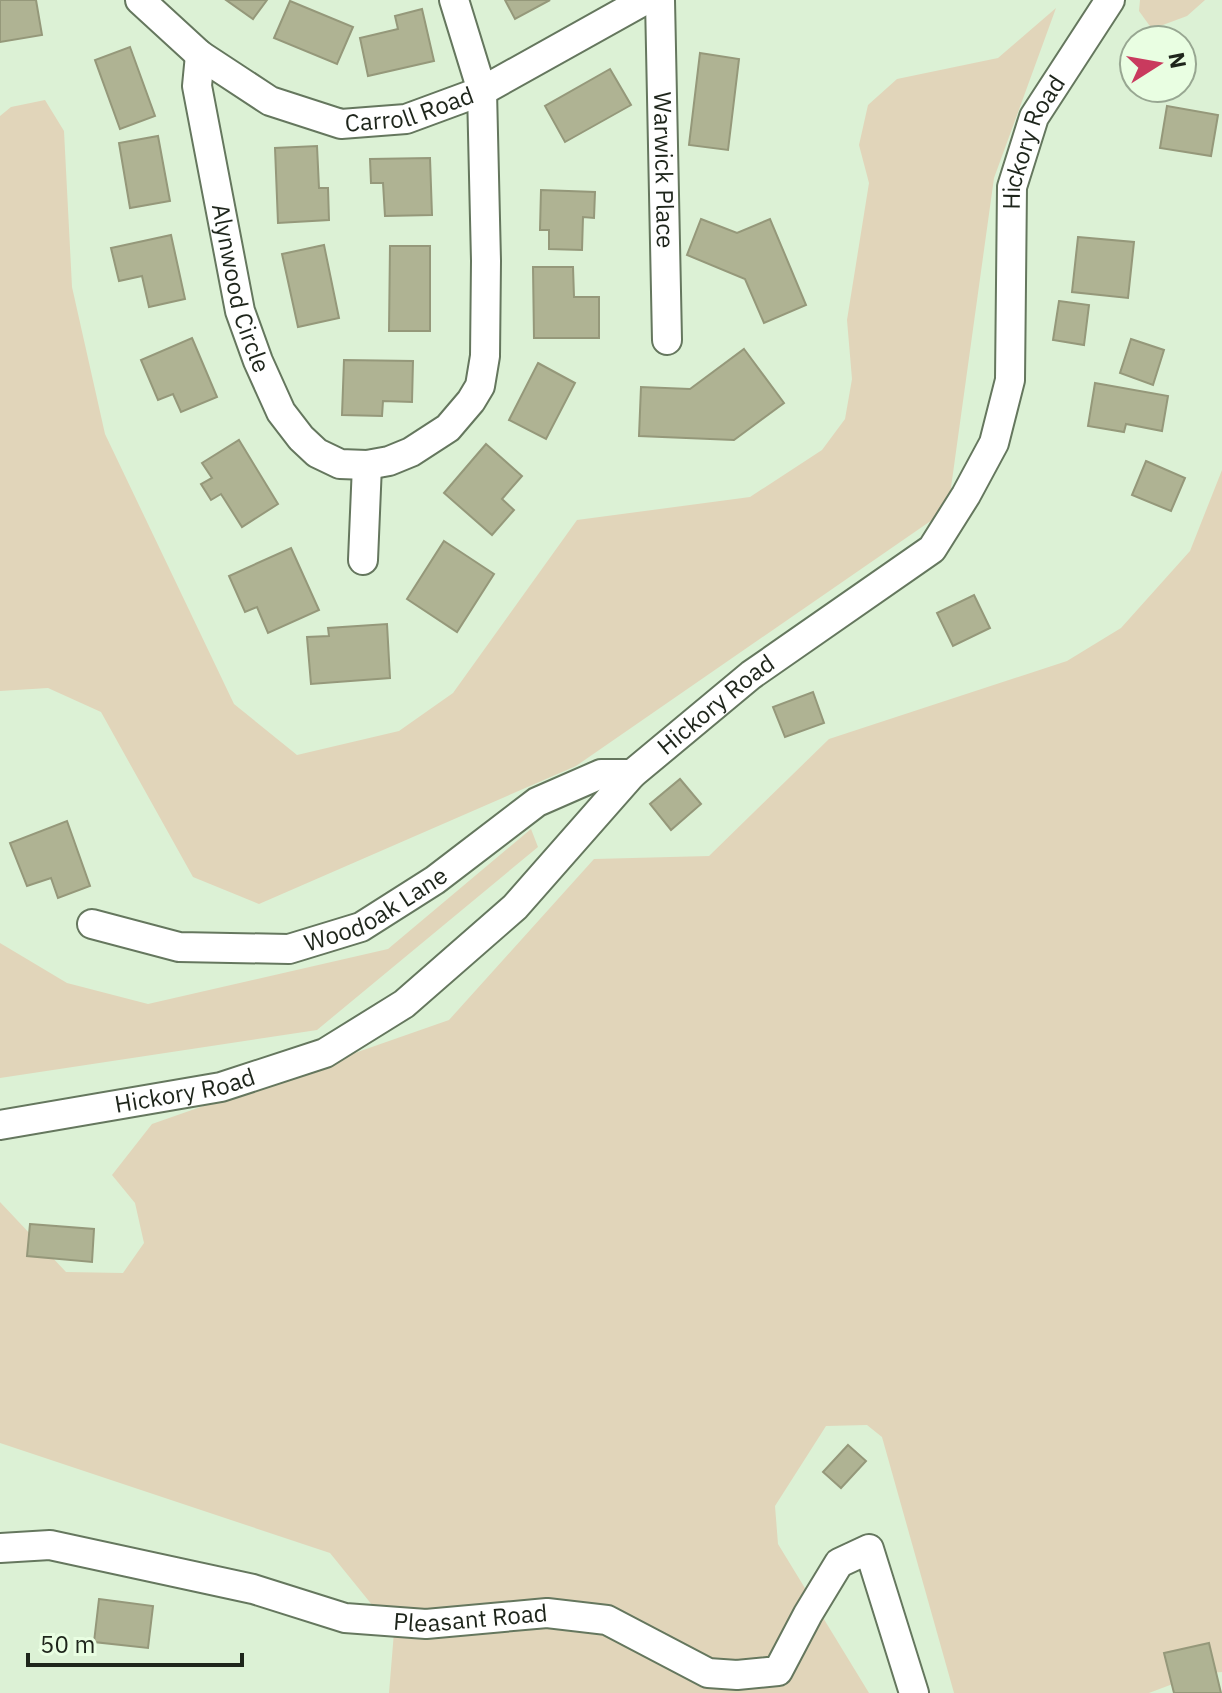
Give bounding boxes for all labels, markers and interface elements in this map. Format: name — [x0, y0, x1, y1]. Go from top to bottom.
north arrow — [1118, 24, 1198, 104]
text: N — [1162, 49, 1194, 71]
street label: Hickory Road — [995, 69, 1072, 210]
street label: Carroll Road — [344, 78, 478, 139]
street label: Warwick Place — [647, 91, 682, 249]
street label: Alynwood Circle — [205, 201, 278, 378]
street label: Hickory Road — [650, 647, 780, 762]
street label: Woodoak Lane — [300, 859, 454, 958]
street label: Hickory Road — [112, 1060, 259, 1120]
street label: Pleasant Road — [392, 1596, 549, 1639]
scale bar — [28, 1617, 242, 1667]
text: 50 m — [40, 1628, 95, 1660]

